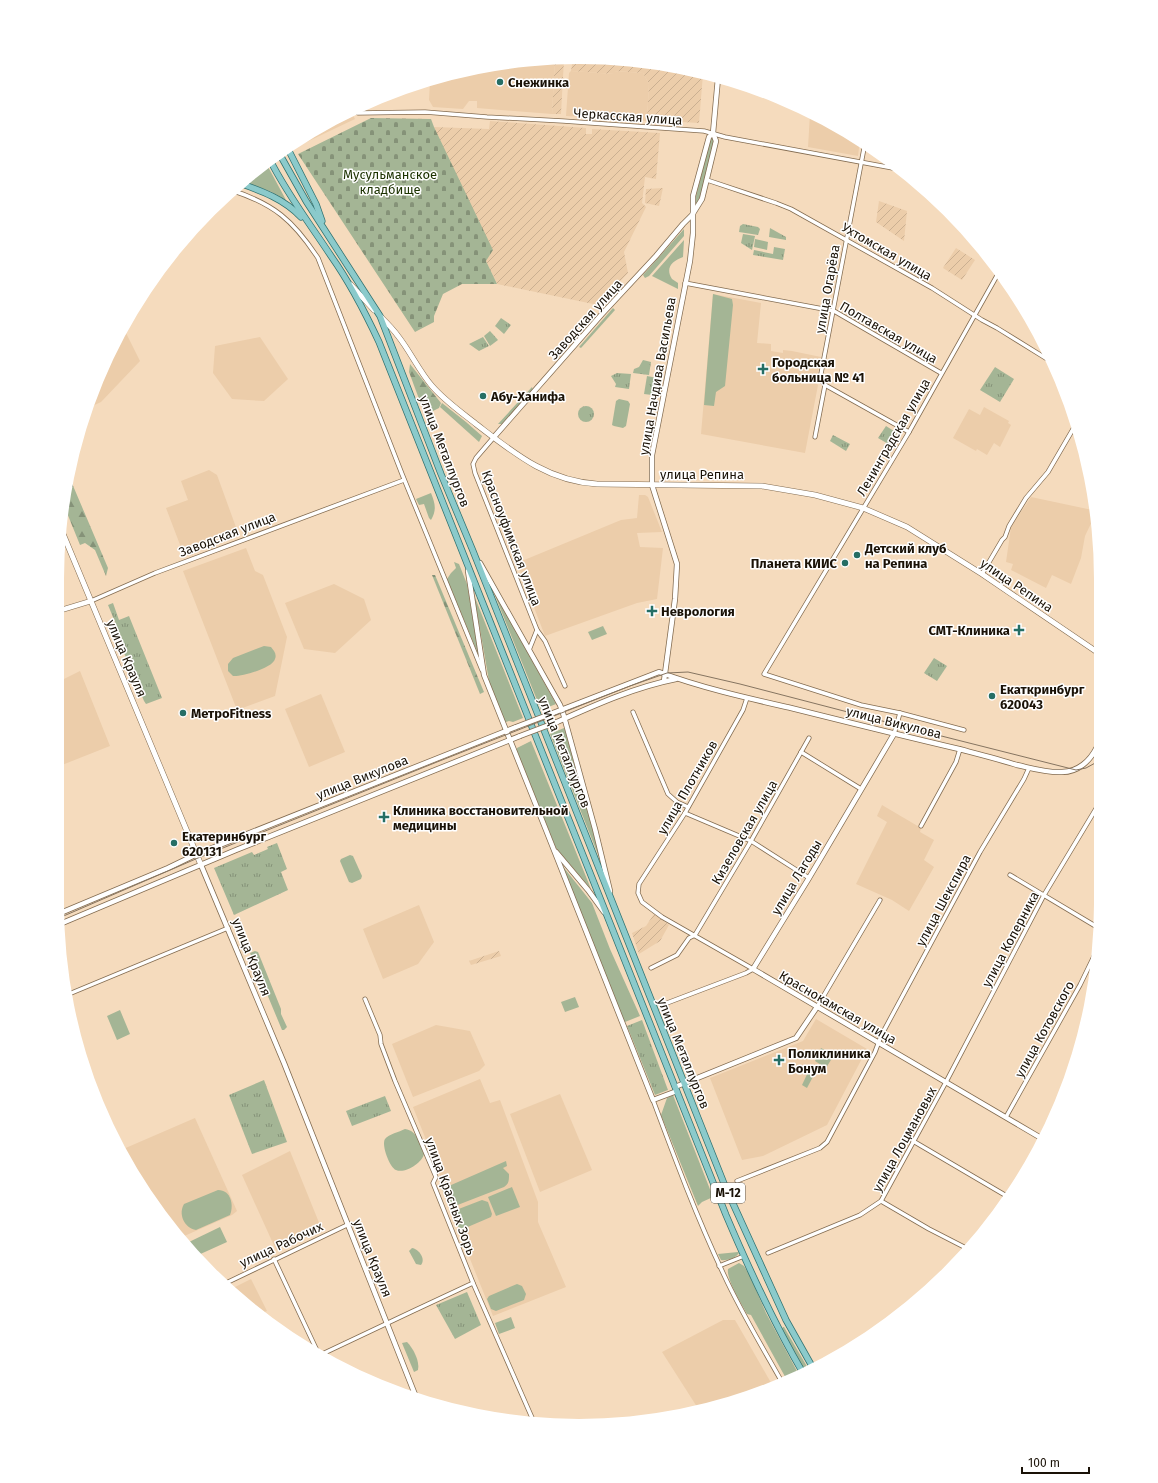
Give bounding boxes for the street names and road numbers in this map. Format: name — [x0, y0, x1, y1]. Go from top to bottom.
street label: Черкасская улица — [573, 105, 683, 128]
street label: Ухтомская улица — [839, 220, 934, 283]
street label: улица Огарёва — [812, 244, 843, 335]
street label: Заводская улица — [546, 276, 625, 362]
street label: улица Начдива Васильева — [636, 296, 679, 456]
street label: Полтавская улица — [837, 298, 940, 366]
street label: Ленинградская улица — [854, 376, 933, 499]
street label: улица Металлургов — [416, 393, 473, 509]
street label: улица Репина — [660, 467, 744, 482]
street label: Красноуфимская улица — [479, 468, 544, 608]
street label: Заводская улица — [177, 509, 278, 560]
street label: улица Репина — [978, 556, 1056, 615]
street label: улица Крауля — [103, 617, 150, 699]
street label: улица Металлургов — [535, 695, 594, 810]
street label: улица Викулова — [845, 703, 943, 742]
street label: улица Плотников — [654, 738, 720, 837]
street label: улица Викулова — [314, 752, 410, 803]
street label: Кизеловская улица — [708, 777, 780, 887]
street label: улица Лагоды — [768, 837, 825, 917]
street label: улица Шекспира — [913, 852, 974, 949]
street label: улица Коперника — [979, 889, 1042, 990]
street label: улица Крауля — [229, 916, 274, 998]
street label: Краснокамская улица — [776, 968, 899, 1047]
street label: улица Котовского — [1012, 978, 1077, 1080]
street label: улица Металлургов — [654, 996, 713, 1111]
street label: улица Лоцмановых — [869, 1084, 940, 1194]
street label: улица Красных Зорь — [422, 1135, 479, 1257]
road number: М-12 — [711, 1183, 745, 1203]
street label: улица Крауля — [350, 1217, 395, 1299]
street label: улица Рабочих — [237, 1218, 326, 1270]

